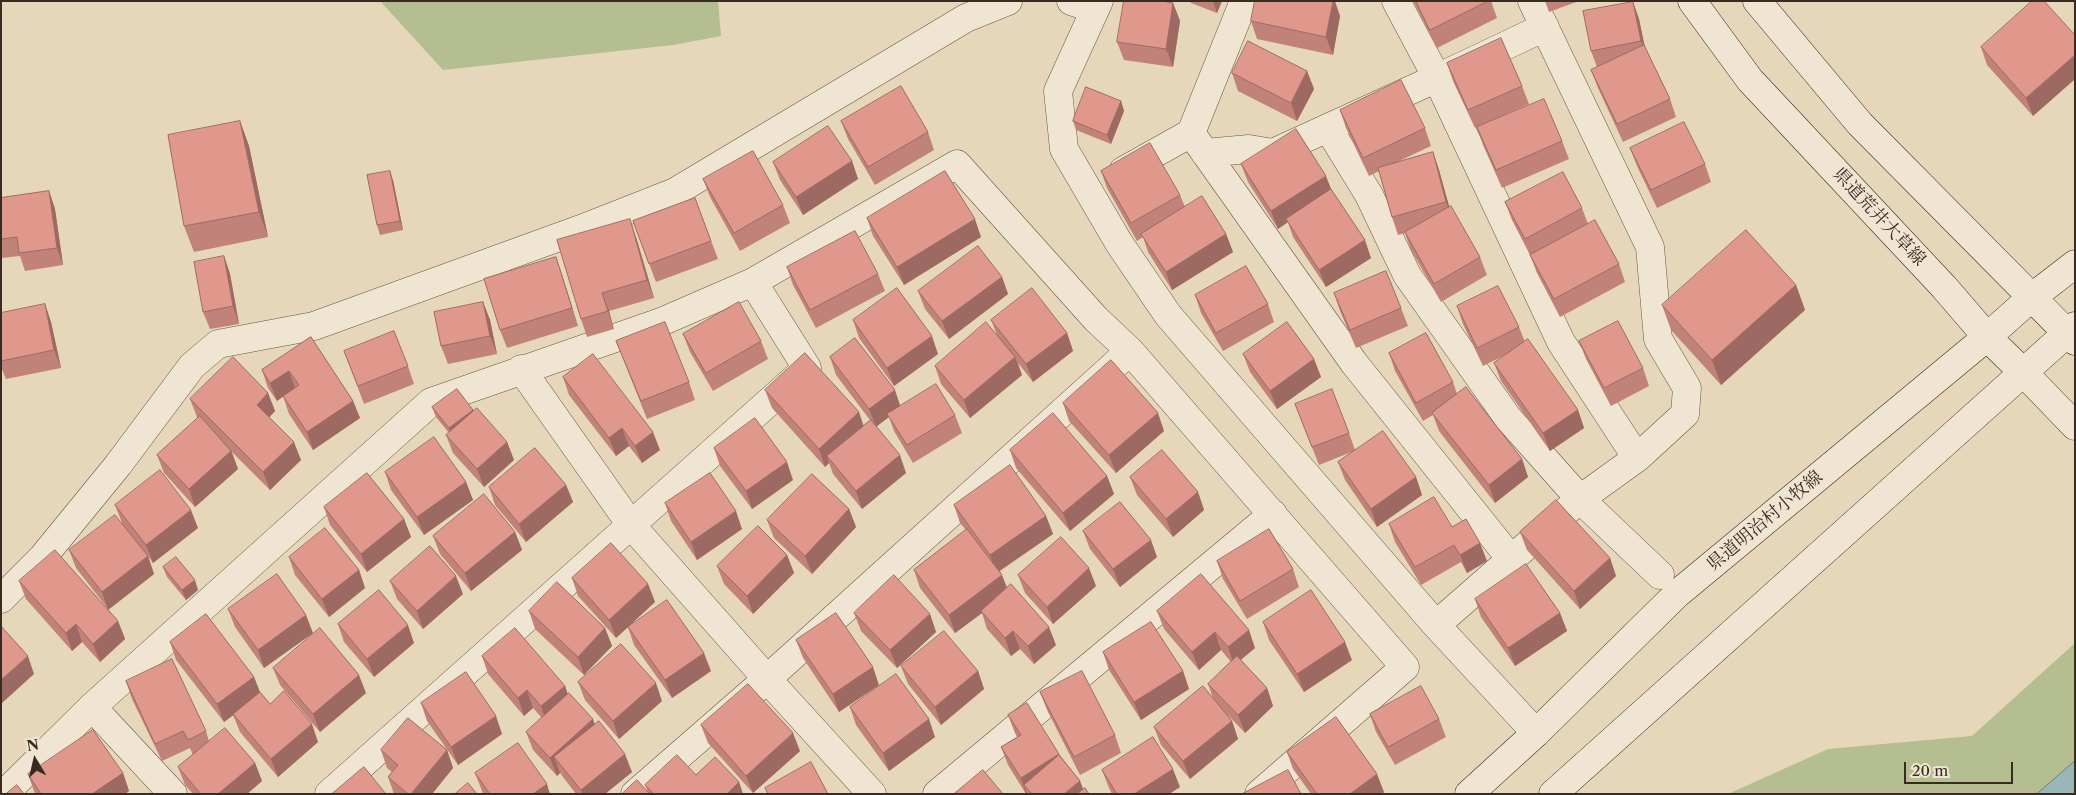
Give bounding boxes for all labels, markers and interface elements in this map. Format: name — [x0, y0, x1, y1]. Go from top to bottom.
street label: 県道荒井大草線 — [1828, 164, 1930, 270]
street label: 県道明治村小牧線 — [1703, 466, 1827, 576]
north arrow — [10, 735, 60, 785]
text: N — [25, 735, 40, 755]
scale bar — [1906, 752, 2015, 784]
text: 20 m — [1912, 761, 1948, 780]

